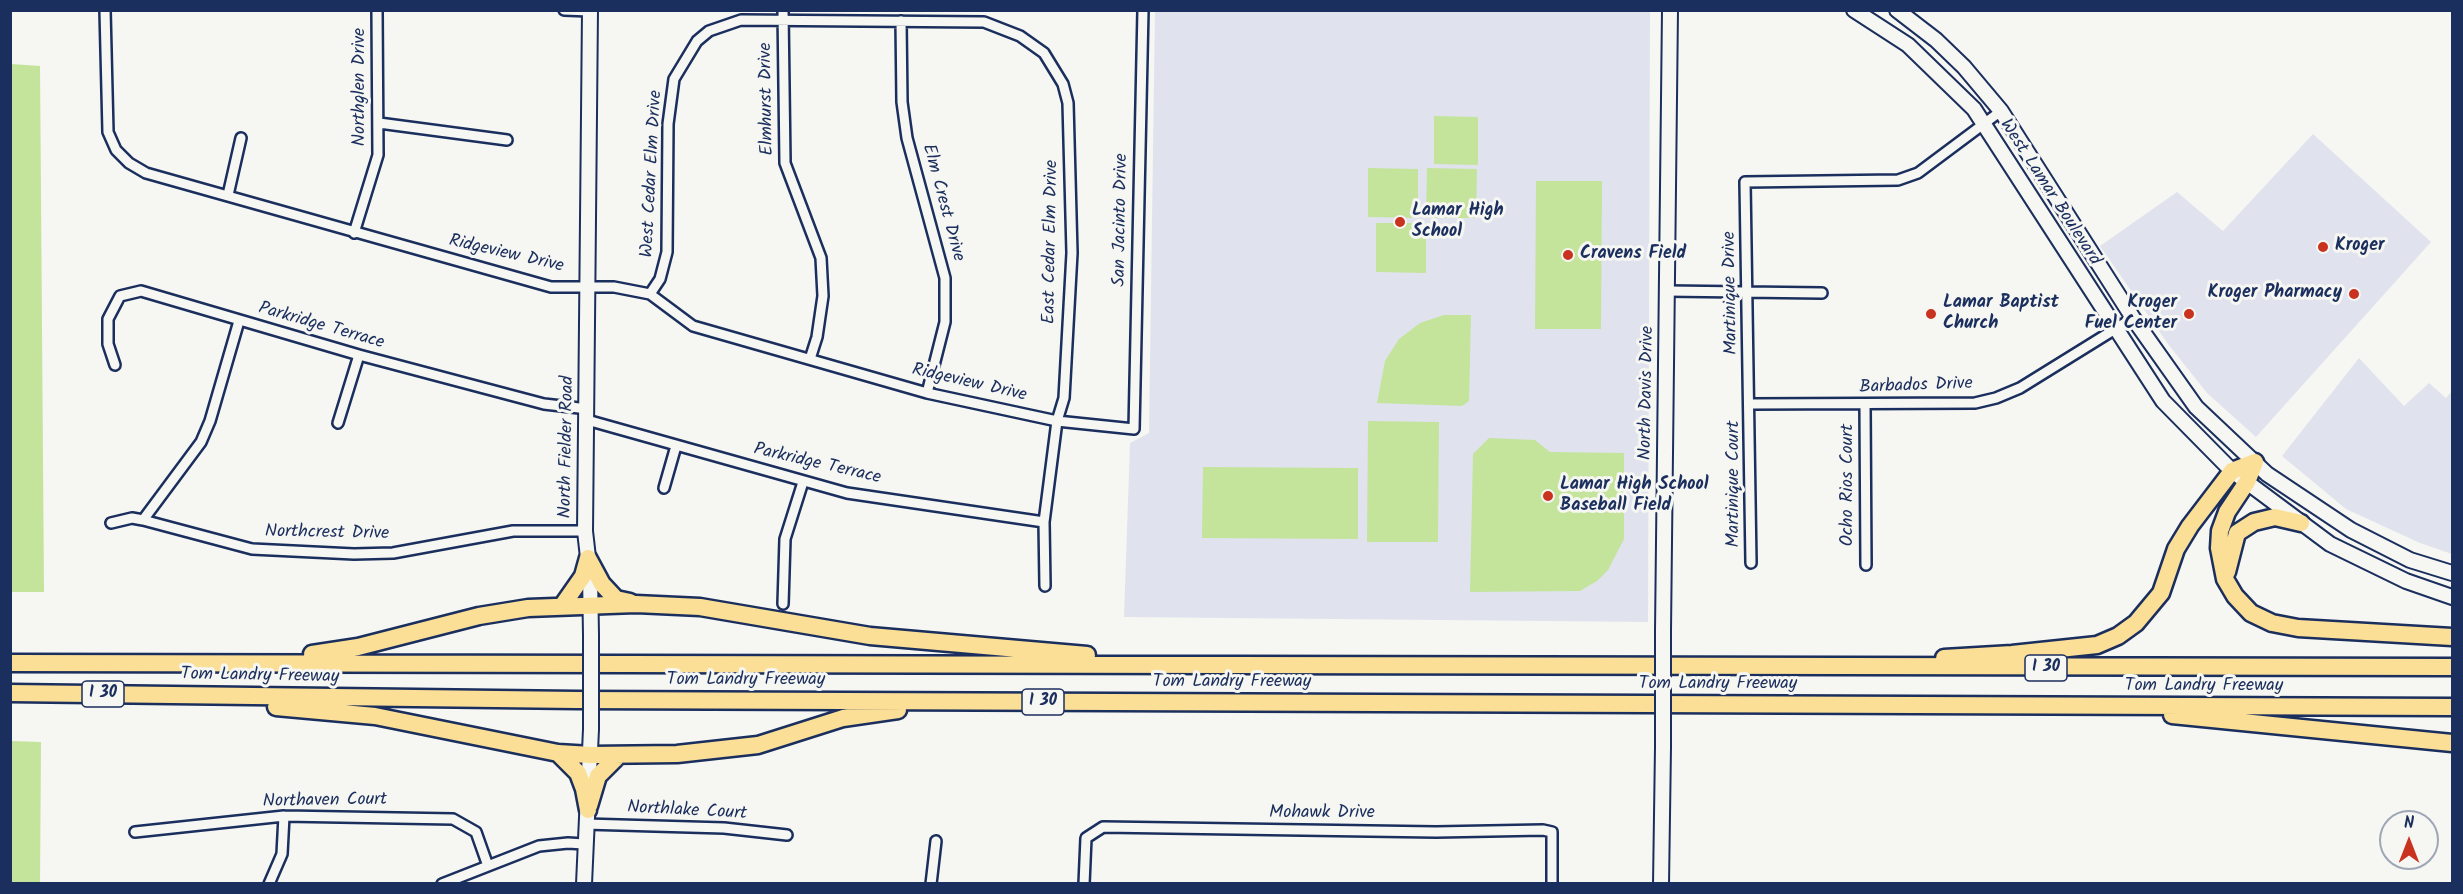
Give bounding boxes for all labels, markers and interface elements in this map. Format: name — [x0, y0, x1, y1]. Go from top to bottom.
street label: Northglen Drive — [350, 28, 372, 146]
street label: Elmhurst Drive — [756, 42, 780, 156]
street label: West Cedar Elm Drive — [638, 90, 668, 258]
street label: West Lamar Boulevard — [1994, 116, 2104, 270]
street label: Elm Crest Drive — [916, 142, 968, 264]
street label: San Jacinto Drive — [1110, 153, 1134, 287]
street label: East Cedar Elm Drive — [1040, 160, 1064, 324]
place label: Lamar High School — [1412, 201, 1504, 244]
marker: Lamar High School — [1393, 215, 1407, 229]
street label: Ridgeview Drive — [446, 231, 566, 279]
street label: Martinique Drive — [1720, 231, 1744, 355]
place label: Kroger — [2335, 236, 2385, 258]
marker: Kroger — [2316, 240, 2330, 254]
place label: Cravens Field — [1580, 244, 1686, 266]
marker: Cravens Field — [1561, 248, 1575, 262]
place label: Kroger Pharmacy — [2208, 283, 2342, 305]
marker: Kroger Pharmacy — [2347, 287, 2361, 301]
place label: Lamar Baptist Church — [1943, 293, 2059, 336]
place label: Kroger Fuel Center — [2085, 293, 2177, 336]
street label: Parkridge Terrace — [256, 299, 386, 355]
marker: Lamar Baptist Church — [1924, 307, 1938, 321]
marker: Kroger Fuel Center — [2182, 307, 2196, 321]
street label: North Davis Drive — [1636, 326, 1660, 460]
street label: Ridgeview Drive — [909, 360, 1029, 408]
street label: Barbados Drive — [1859, 374, 1973, 400]
street label: North Fielder Road — [556, 375, 580, 519]
street label: Martinique Court — [1724, 421, 1746, 547]
street label: Ocho Rios Court — [1838, 424, 1860, 546]
street label: Parkridge Terrace — [751, 440, 883, 490]
place label: Lamar High School Baseball Field — [1560, 475, 1709, 518]
marker: Lamar High School Baseball Field — [1541, 489, 1555, 503]
street label: Northcrest Drive — [265, 522, 389, 546]
road number: I 30 — [2025, 655, 2067, 681]
street label: Tom Landry Freeway — [181, 665, 339, 689]
street label: Tom Landry Freeway — [667, 670, 825, 692]
street label: Tom Landry Freeway — [1153, 672, 1311, 694]
street label: Tom Landry Freeway — [1639, 674, 1797, 696]
street label: Tom Landry Freeway — [2125, 676, 2283, 698]
road number: I 30 — [82, 681, 124, 707]
road number: I 30 — [1022, 689, 1064, 715]
street label: Northaven Court — [263, 790, 387, 814]
street label: Northlake Court — [626, 798, 748, 826]
street label: Mohawk Drive — [1269, 803, 1375, 825]
north arrow — [2379, 810, 2439, 870]
text: N — [2404, 811, 2414, 836]

